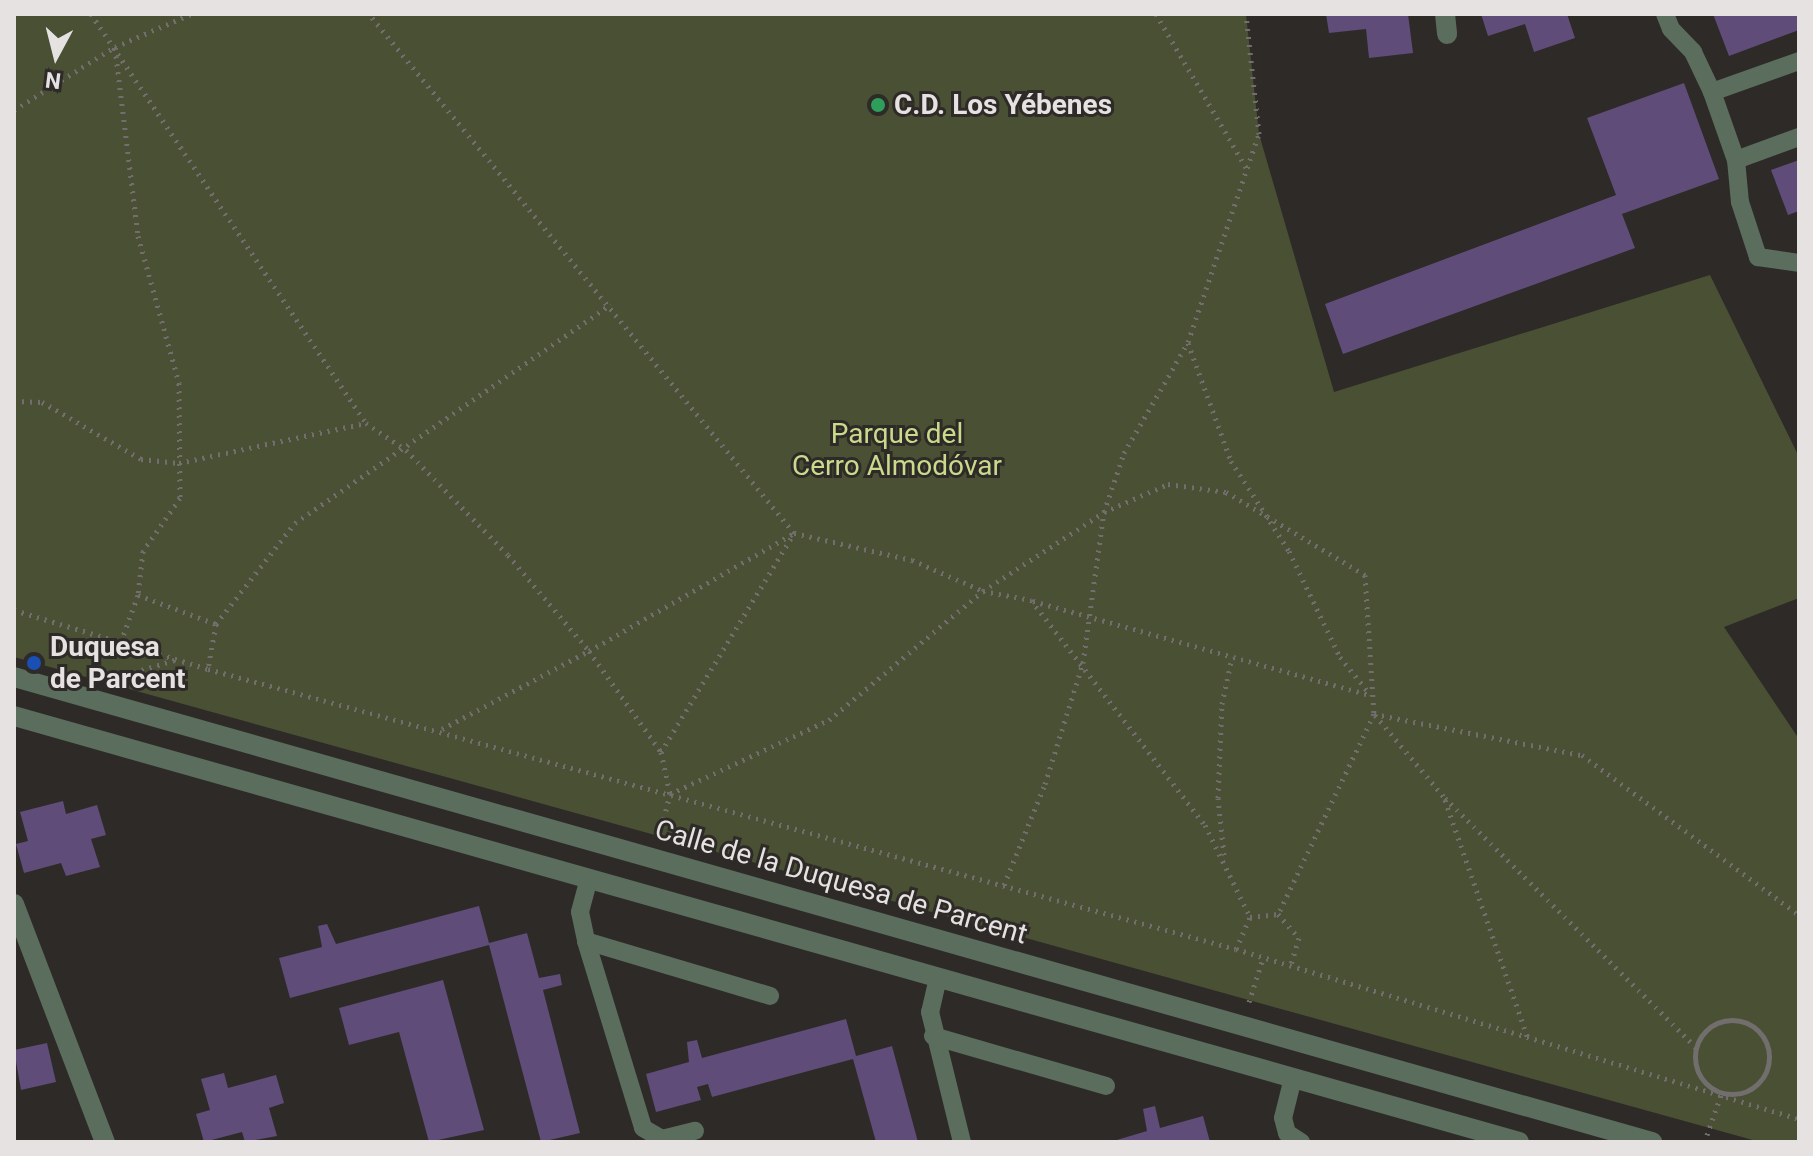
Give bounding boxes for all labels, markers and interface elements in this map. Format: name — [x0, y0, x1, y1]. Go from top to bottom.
north arrow — [16, 16, 96, 96]
text: N — [44, 67, 62, 94]
place label: C.D. Los Yébenes — [894, 88, 1112, 122]
marker: C.D. Los Yébenes — [869, 96, 887, 114]
park label: Parque del Cerro Almodóvar — [792, 417, 1002, 483]
place label: Duquesa de Parcent — [50, 630, 186, 696]
marker: Duquesa de Parcent — [25, 654, 43, 672]
street label: Calle de la Duquesa de Parcent — [651, 813, 1031, 951]

